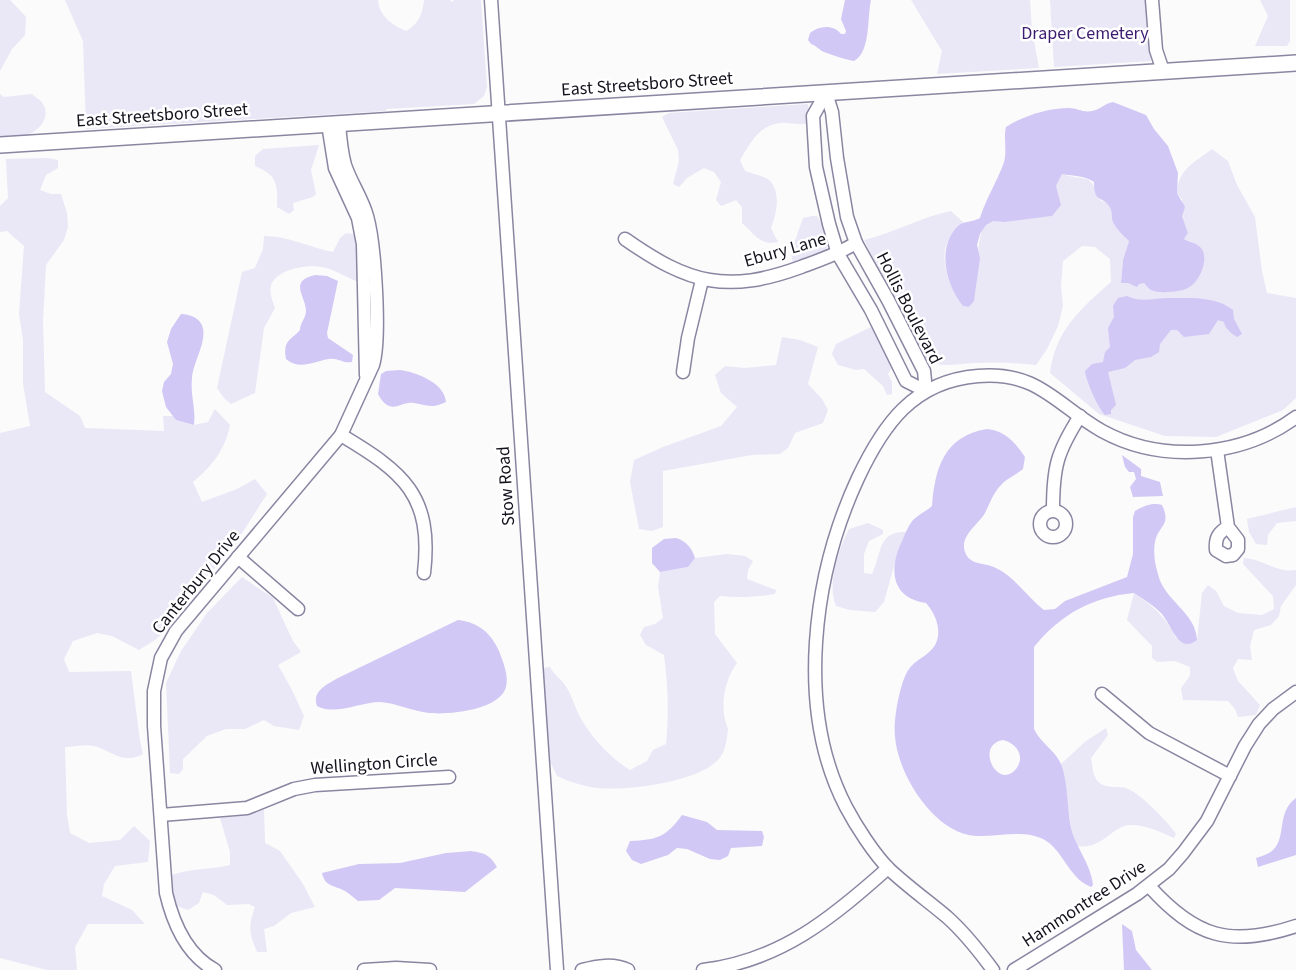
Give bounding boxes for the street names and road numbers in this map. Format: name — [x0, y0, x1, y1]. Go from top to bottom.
street label: East Streetsboro Street — [560, 66, 734, 102]
street label: East Streetsboro Street — [75, 97, 249, 133]
street label: Ebury Lane — [741, 226, 829, 274]
street label: Hollis Boulevard — [870, 247, 948, 369]
street label: Stow Road — [491, 445, 521, 527]
street label: Canterbury Drive — [146, 524, 246, 639]
street label: Wellington Circle — [310, 747, 438, 781]
street label: Hammontree Drive — [1017, 855, 1151, 953]

